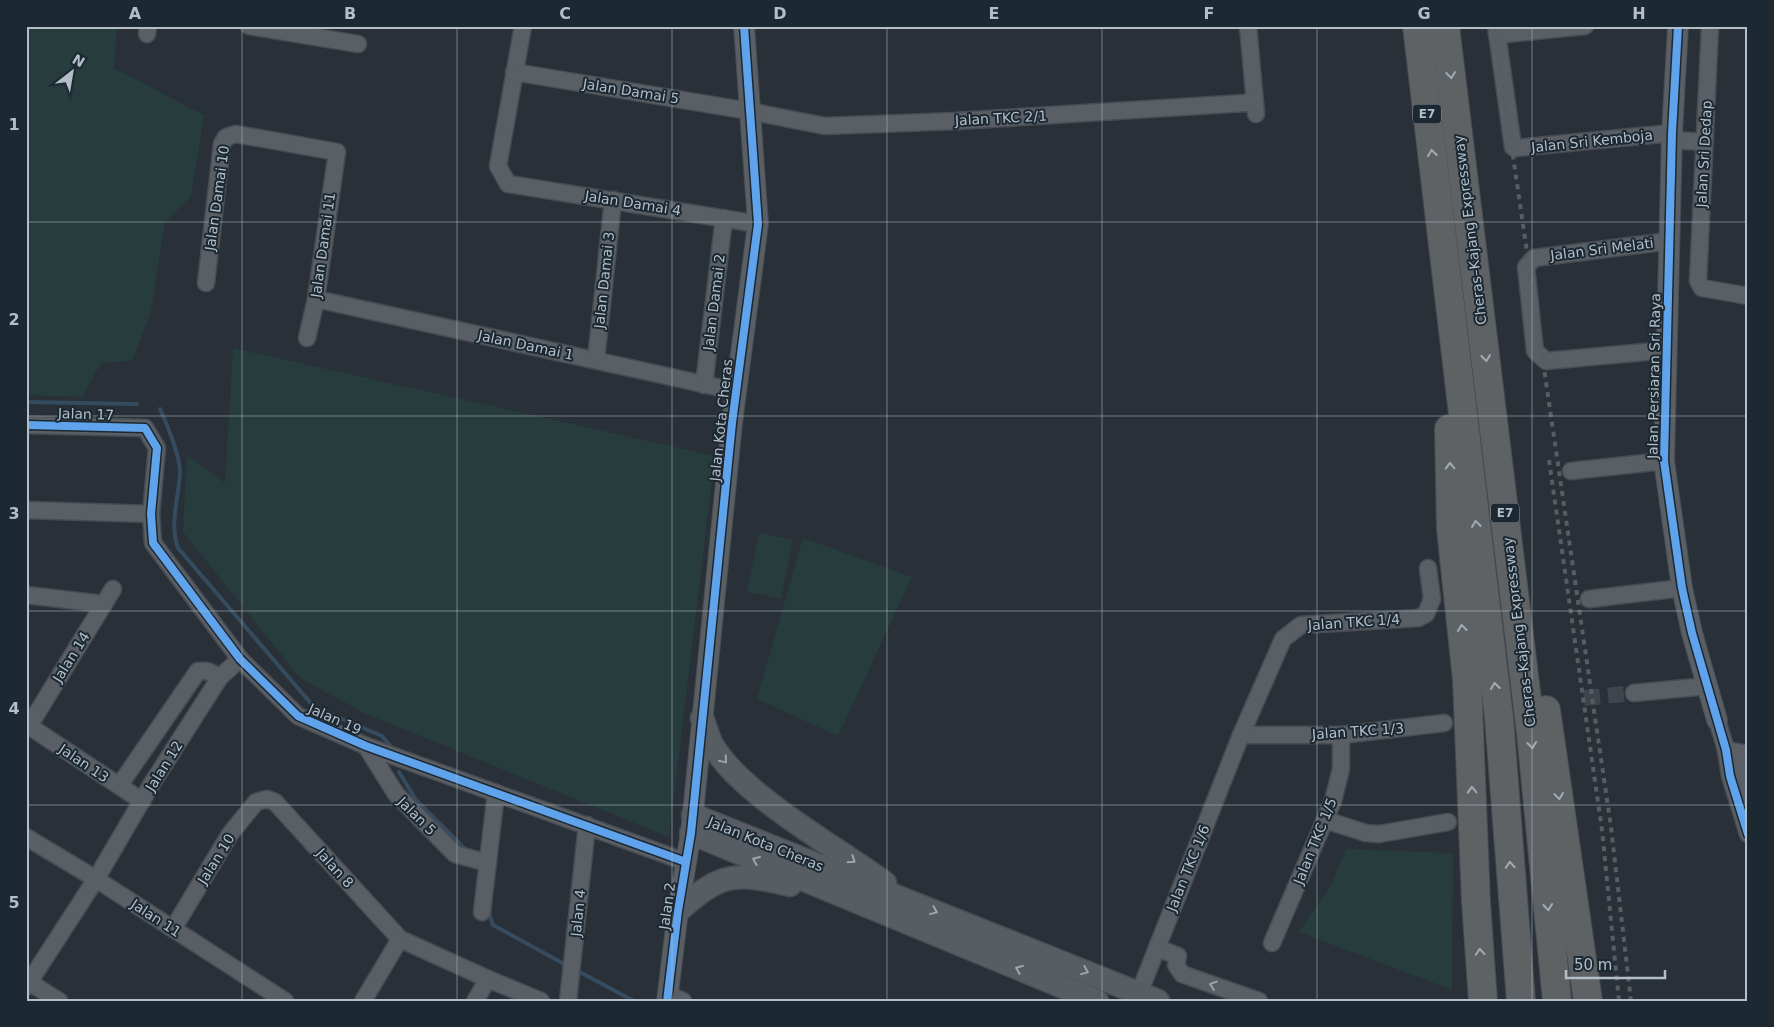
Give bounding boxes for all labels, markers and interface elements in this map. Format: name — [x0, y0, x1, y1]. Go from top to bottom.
text: A — [129, 4, 142, 23]
text: B — [344, 4, 356, 23]
text: C — [559, 4, 571, 23]
text: D — [773, 4, 787, 23]
text: E — [989, 4, 999, 23]
text: F — [1204, 4, 1214, 23]
text: G — [1417, 4, 1431, 23]
text: H — [1632, 4, 1646, 23]
north arrow — [48, 48, 98, 98]
text: N — [70, 51, 88, 71]
one-way arrow — [1445, 71, 1456, 79]
street label: Jalan Damai 5 — [581, 75, 680, 107]
street label: Jalan Sri Dedap — [1693, 100, 1715, 209]
road number: E7 — [1413, 105, 1441, 124]
street label: Jalan TKC 2/1 — [954, 108, 1047, 128]
text: 1 — [8, 115, 20, 134]
street label: Jalan Sri Kemboja — [1529, 127, 1654, 155]
street label: Cheras–Kajang Expressway — [1450, 134, 1490, 326]
street label: Jalan Damai 10 — [202, 144, 232, 253]
one-way arrow — [1427, 149, 1438, 157]
street label: Jalan Damai 4 — [583, 187, 682, 219]
street label: Jalan Damai 11 — [308, 191, 338, 300]
street label: Jalan Damai 3 — [591, 231, 617, 330]
street label: Jalan Sri Melati — [1548, 235, 1655, 263]
street label: Jalan Damai 2 — [700, 253, 728, 352]
street label: Jalan Persiaran Sri Raya — [1645, 293, 1663, 460]
text: 2 — [8, 310, 20, 329]
street label: Jalan Damai 1 — [476, 327, 575, 363]
one-way arrow — [1480, 354, 1491, 362]
street label: Jalan Kota Cheras — [707, 358, 735, 483]
street label: Jalan 17 — [57, 405, 114, 423]
one-way arrow — [1444, 462, 1455, 470]
road number: E7 — [1491, 503, 1519, 522]
text: 3 — [8, 504, 20, 523]
one-way arrow — [1471, 520, 1482, 528]
street label: Cheras–Kajang Expressway — [1499, 536, 1539, 728]
street label: Jalan TKC 1/4 — [1306, 611, 1401, 633]
one-way arrow — [1457, 623, 1468, 631]
street label: Jalan 14 — [49, 629, 93, 686]
one-way arrow — [1490, 681, 1501, 689]
text: 4 — [8, 699, 20, 718]
street label: Jalan 19 — [305, 700, 364, 738]
street label: Jalan TKC 1/3 — [1310, 720, 1405, 742]
street label: Jalan 12 — [142, 738, 186, 795]
street label: Jalan 13 — [55, 740, 112, 785]
one-way arrow — [1526, 741, 1537, 749]
one-way arrow — [719, 755, 728, 764]
one-way arrow — [1466, 786, 1477, 794]
one-way arrow — [1553, 792, 1563, 801]
street label: Jalan 5 — [394, 793, 439, 838]
street label: Jalan TKC 1/5 — [1290, 795, 1340, 888]
street label: Jalan Kota Cheras — [705, 813, 826, 874]
street label: Jalan TKC 1/6 — [1163, 822, 1213, 915]
street label: Jalan 10 — [194, 831, 238, 888]
street label: Jalan 8 — [313, 844, 357, 891]
one-way arrow — [847, 854, 856, 863]
one-way arrow — [752, 855, 761, 866]
one-way arrow — [1505, 861, 1516, 869]
street label: Jalan 2 — [656, 881, 678, 932]
street label: Jalan 4 — [567, 889, 588, 938]
text: 5 — [8, 893, 20, 912]
street label: Jalan 11 — [127, 895, 184, 940]
one-way arrow — [1542, 903, 1553, 911]
one-way arrow — [929, 905, 938, 915]
scale bar — [1566, 947, 1665, 979]
one-way arrow — [1474, 948, 1485, 956]
text: 50 m — [1574, 956, 1612, 974]
one-way arrow — [1016, 964, 1024, 974]
one-way arrow — [1080, 965, 1089, 976]
one-way arrow — [1209, 981, 1217, 991]

